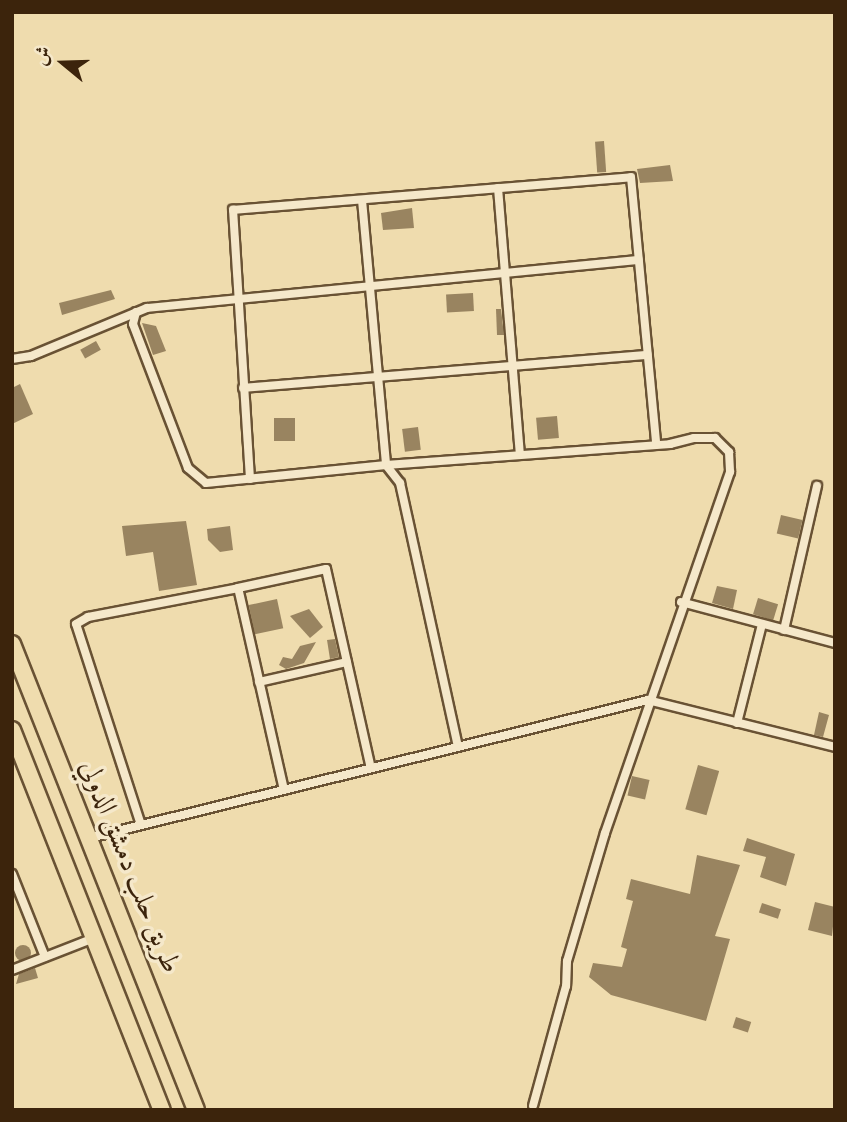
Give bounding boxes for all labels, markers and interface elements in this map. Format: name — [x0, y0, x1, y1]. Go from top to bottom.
north arrow — [28, 28, 98, 98]
text: ش — [28, 43, 59, 69]
street label: طريق حلب دمشق الدولي — [71, 756, 187, 978]

